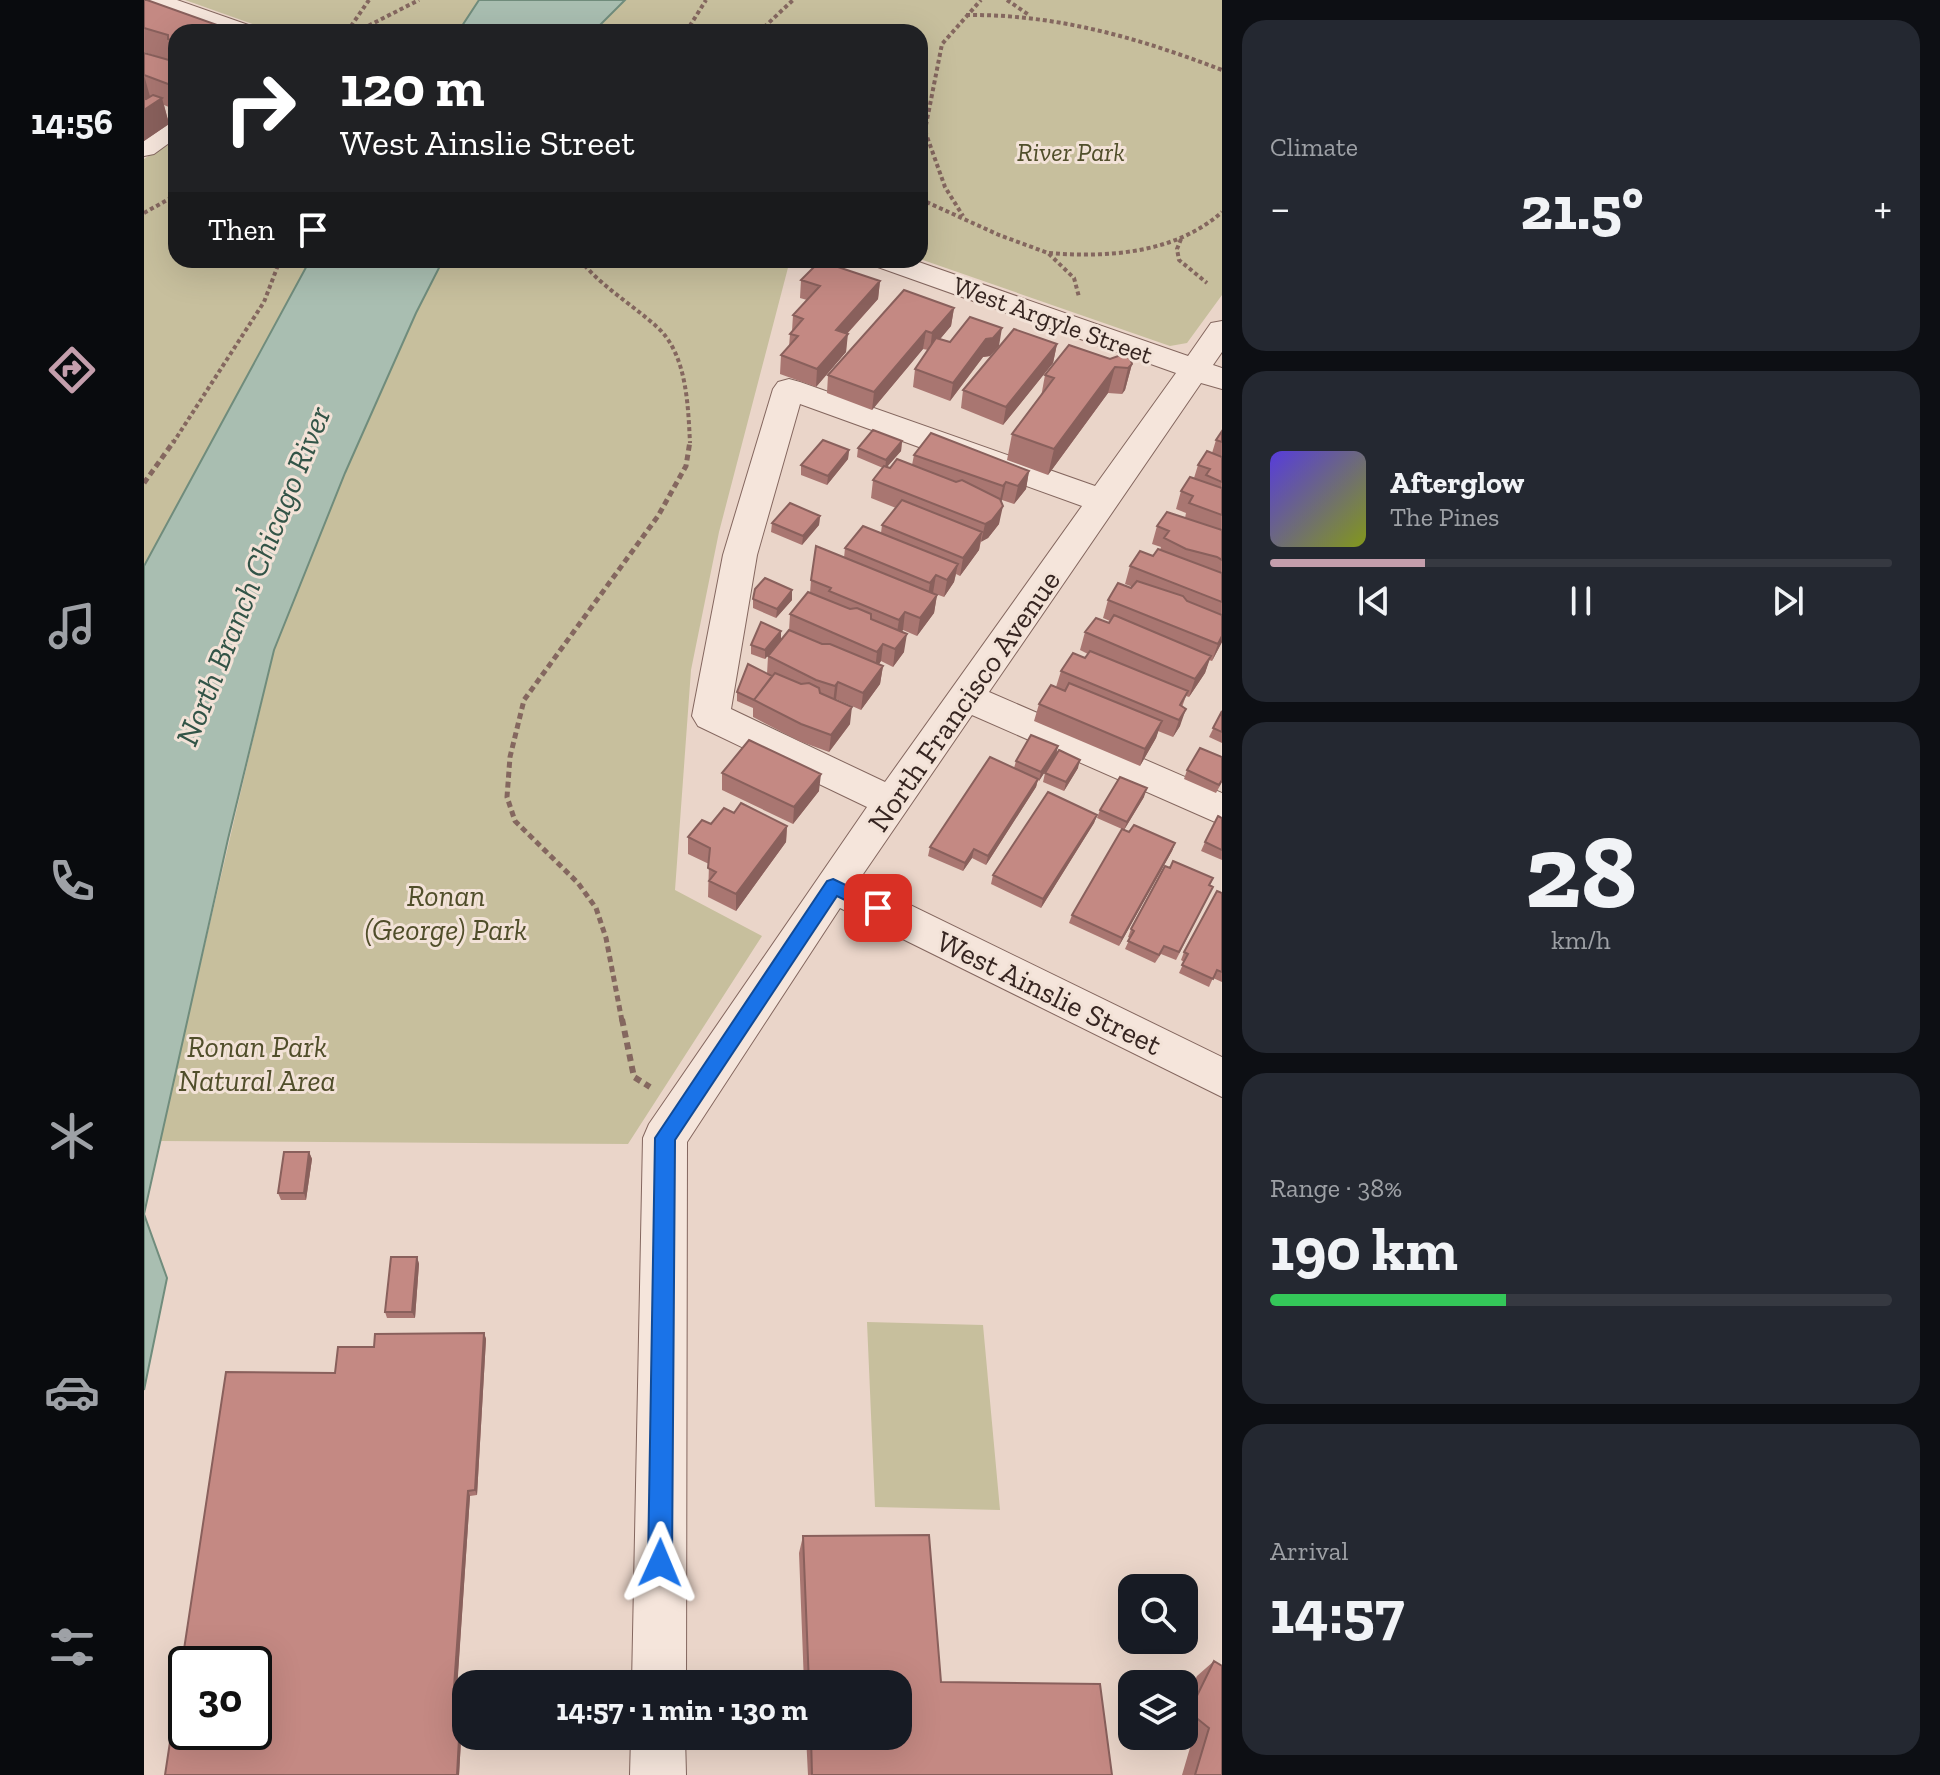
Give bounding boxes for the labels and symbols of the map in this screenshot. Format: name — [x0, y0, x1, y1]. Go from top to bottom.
park label: River Park — [1017, 136, 1125, 168]
street label: West Argyle Street — [949, 269, 1157, 371]
water label: North Branch Chicago River — [168, 400, 339, 751]
street label: North Francisco Avenue — [860, 563, 1068, 839]
pin — [844, 874, 912, 942]
park label: Ronan (George) Park — [365, 878, 527, 948]
street label: West Ainslie Street — [931, 923, 1167, 1063]
park label: Ronan Park Natural Area — [178, 1029, 336, 1099]
position arrow — [618, 1521, 702, 1605]
speed limit sign: 30 — [168, 1646, 272, 1750]

